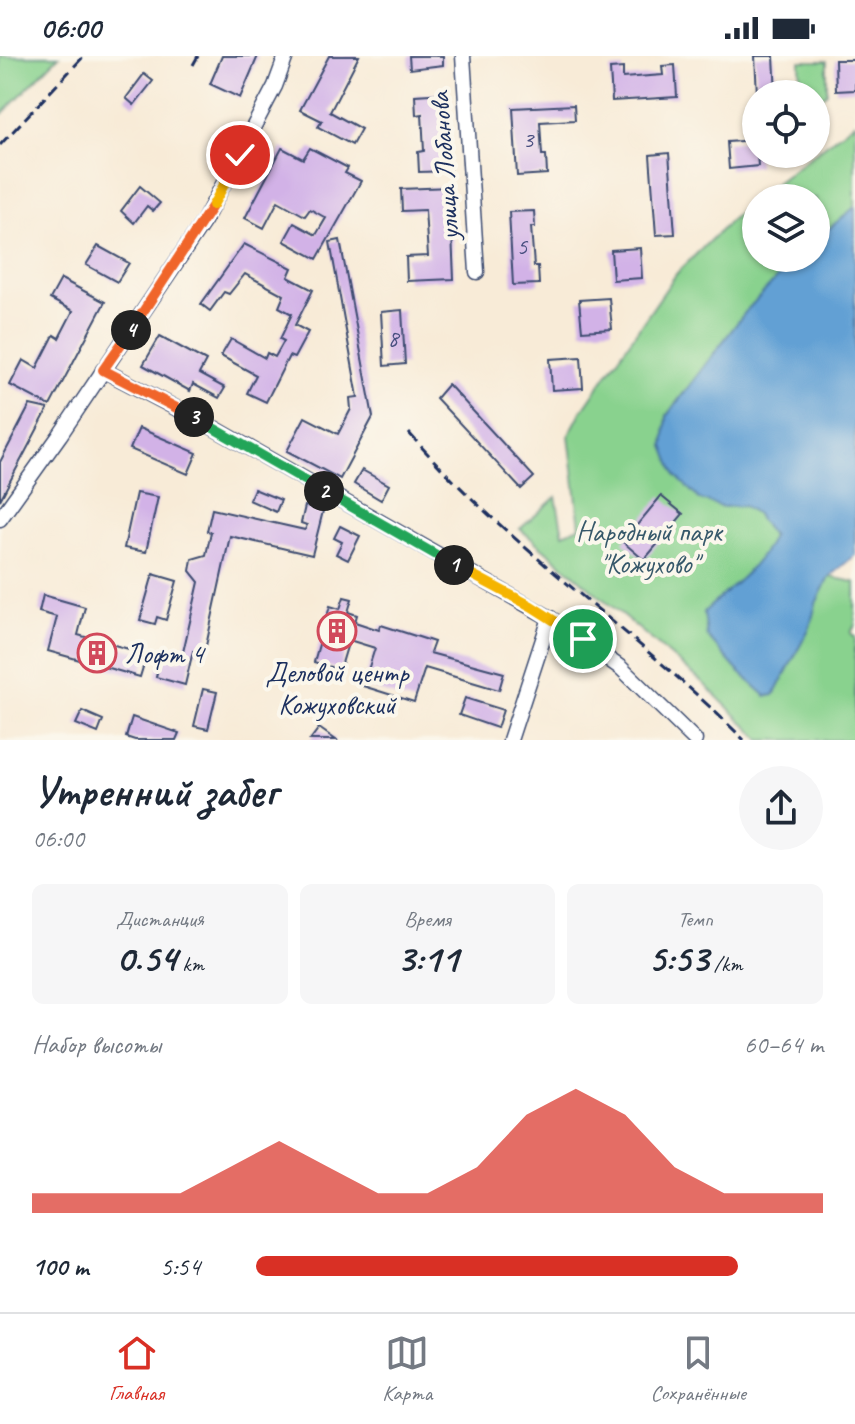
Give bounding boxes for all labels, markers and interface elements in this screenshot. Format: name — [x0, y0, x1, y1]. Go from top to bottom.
text: 06:00 — [40, 9, 101, 47]
map controls — [742, 80, 830, 272]
button: locate — [742, 80, 830, 168]
street label: улица Лобанова — [421, 89, 467, 243]
pin — [206, 121, 274, 189]
house number: 3 — [523, 124, 536, 154]
icon: check — [218, 133, 262, 177]
button: layers — [742, 184, 830, 272]
house number: 5 — [517, 231, 529, 261]
pin: 4 — [111, 310, 151, 350]
text: 4 — [126, 316, 136, 344]
house number: 8 — [388, 323, 401, 353]
pin: 3 — [174, 397, 214, 437]
text: 3 — [189, 403, 199, 431]
pin: 2 — [304, 471, 344, 511]
text: 2 — [319, 477, 329, 505]
park label: Народный парк "Кожухово" — [576, 514, 724, 581]
pin: 1 — [434, 545, 474, 585]
text: 1 — [449, 551, 459, 579]
pin — [549, 605, 617, 673]
building icon: Деловой центр Кожуховский — [316, 610, 358, 652]
icon: arrive — [561, 617, 605, 661]
building icon: Лофт 4 — [76, 632, 118, 674]
place label: Лофт 4 — [125, 636, 206, 671]
place label: Деловой центр Кожуховский — [265, 655, 410, 722]
text: Утренний забег — [32, 764, 277, 819]
button: share — [739, 766, 823, 850]
text: 06:00 — [32, 822, 84, 855]
text: Дистанция — [116, 905, 204, 933]
text: Время — [404, 905, 451, 933]
text: Темп — [677, 905, 713, 933]
text: 0.54 — [116, 933, 177, 983]
text: 3:11 — [397, 933, 458, 983]
text: 5:53 — [648, 933, 708, 983]
text: km — [177, 950, 204, 978]
text: /km — [708, 950, 743, 978]
text: Набор высоты — [32, 1028, 161, 1061]
text: 60–64 m — [744, 1028, 823, 1061]
text: 100 m — [32, 1250, 88, 1283]
text: 5:54 — [160, 1250, 200, 1283]
tab: Главная — [109, 1331, 164, 1407]
tab: Карта — [382, 1331, 432, 1407]
tab: Сохранённые — [650, 1331, 746, 1407]

